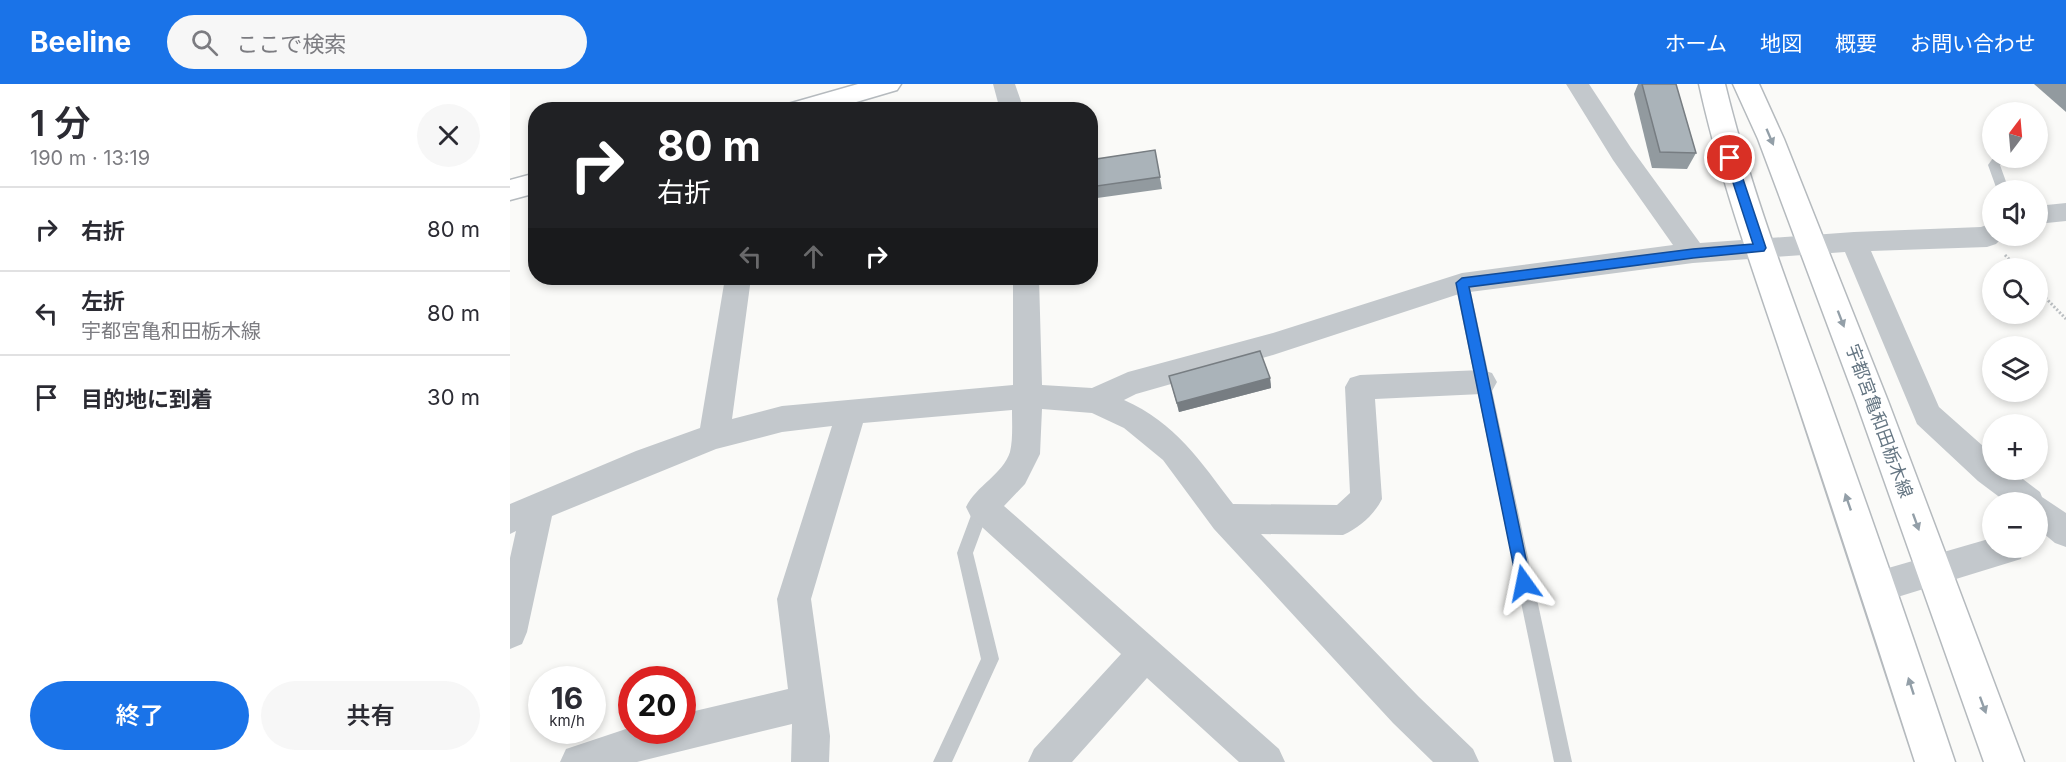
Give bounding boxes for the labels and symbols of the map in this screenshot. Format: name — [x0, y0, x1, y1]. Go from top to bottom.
north arrow — [1982, 102, 2048, 168]
one-way arrow — [1765, 129, 1775, 147]
pin — [1704, 132, 1755, 183]
one-way arrow — [1837, 310, 1846, 328]
street label: 宇都宮亀和田栃木線 — [1842, 341, 1917, 501]
one-way arrow — [1843, 493, 1853, 511]
one-way arrow — [1912, 513, 1922, 531]
position arrow — [1492, 551, 1556, 615]
speed limit sign: 20 — [618, 666, 696, 744]
one-way arrow — [1905, 677, 1915, 695]
one-way arrow — [1979, 696, 1989, 714]

